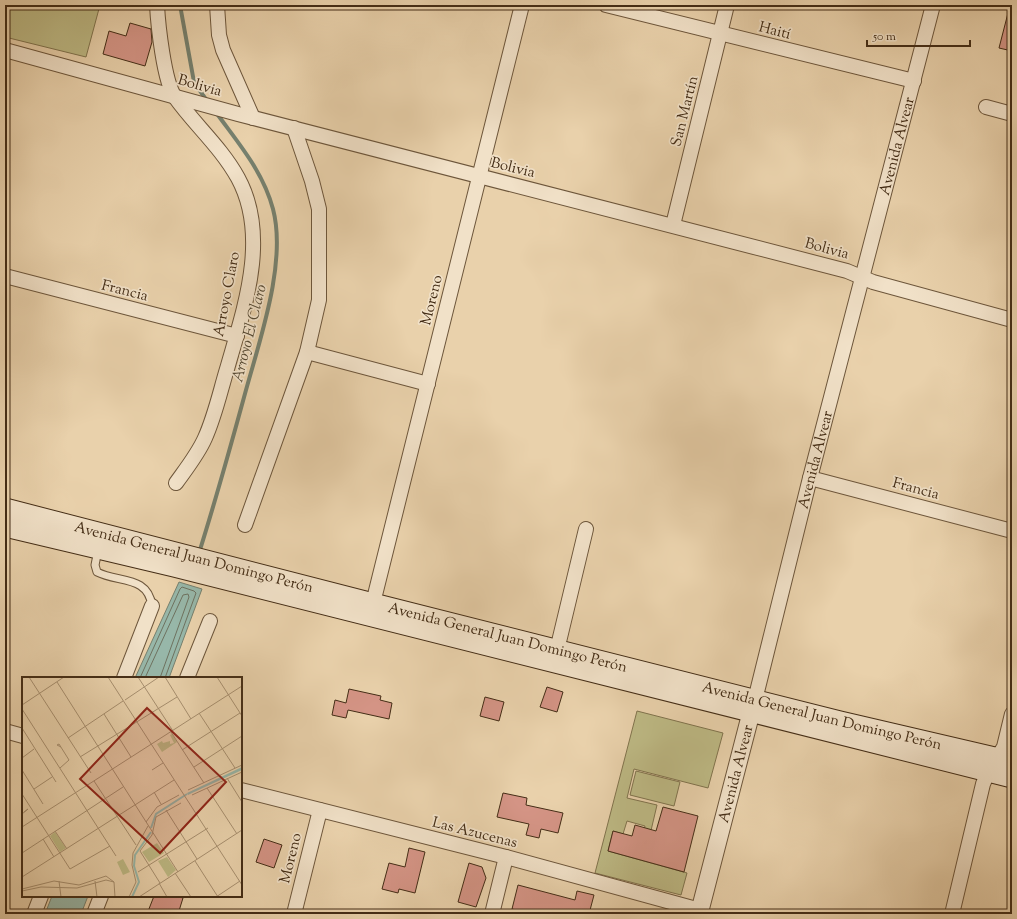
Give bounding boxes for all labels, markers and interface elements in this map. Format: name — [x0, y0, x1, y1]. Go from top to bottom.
street label: Haití — [756, 17, 793, 46]
scale bar — [867, 22, 970, 48]
text: 50 m — [872, 28, 896, 46]
street label: Bolivia — [175, 70, 224, 103]
street label: San Martín — [667, 74, 704, 149]
street label: Avenida Alvear — [875, 95, 921, 198]
street label: Bolivia — [488, 153, 537, 184]
street label: Bolivia — [802, 233, 851, 265]
street label: Arroyo Claro — [209, 250, 246, 339]
street label: Moreno — [416, 273, 449, 328]
street label: Francia — [99, 276, 150, 307]
water label: Arroyo El Claro — [227, 282, 274, 385]
street label: Avenida Alvear — [794, 408, 839, 511]
street label: Francia — [890, 473, 941, 506]
street label: Avenida General Juan Domingo Perón — [72, 517, 315, 599]
street label: Avenida General Juan Domingo Perón — [385, 598, 629, 679]
inset map — [22, 677, 242, 897]
street label: Avenida General Juan Domingo Perón — [700, 678, 944, 756]
street label: Avenida Alvear — [714, 722, 760, 825]
street label: Las Azucenas — [430, 813, 519, 854]
street label: Moreno — [275, 831, 308, 886]

